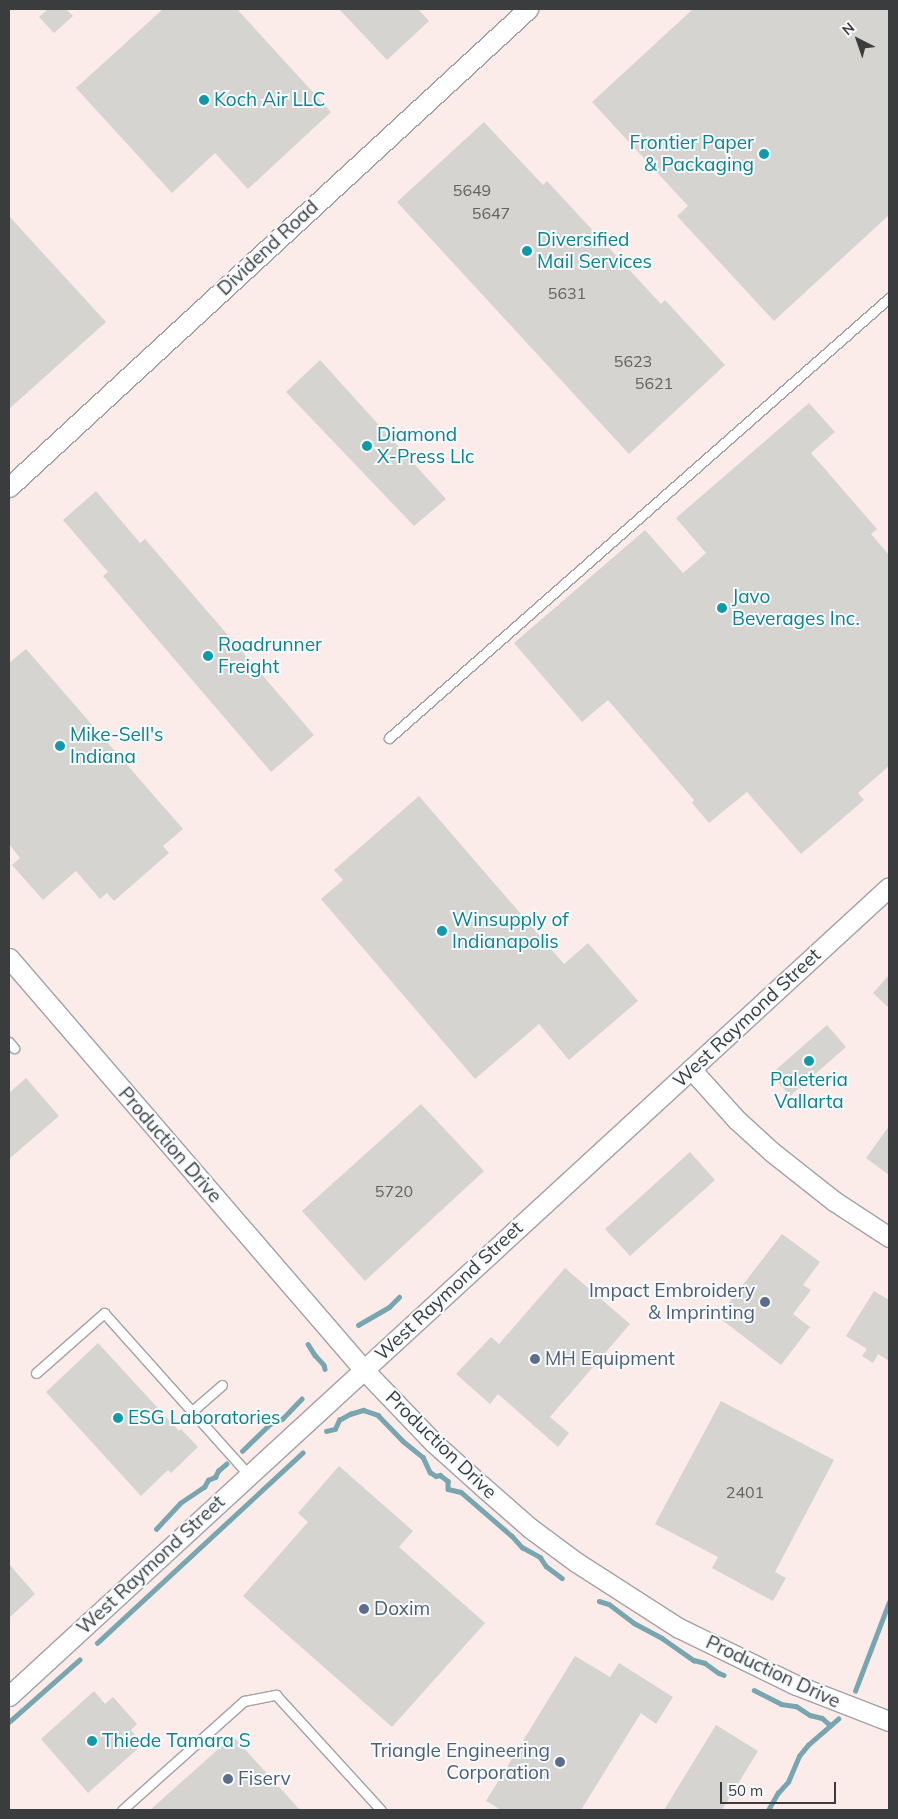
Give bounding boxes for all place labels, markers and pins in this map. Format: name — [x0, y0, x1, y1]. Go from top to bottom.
place label: Koch Air LLC — [214, 89, 326, 111]
marker: Koch Air LLC — [198, 94, 210, 106]
place label: Frontier Paper & Packaging — [629, 132, 754, 176]
marker: Frontier Paper & Packaging — [758, 148, 770, 160]
place label: Diversified Mail Services — [537, 229, 652, 273]
marker: Diversified Mail Services — [521, 245, 533, 257]
place label: Diamond X-Press Llc — [377, 424, 474, 468]
marker: Diamond X-Press Llc — [361, 440, 373, 452]
place label: Javo Beverages Inc. — [732, 586, 860, 630]
marker: Javo Beverages Inc. — [716, 602, 728, 614]
place label: Roadrunner Freight — [218, 634, 322, 678]
marker: Roadrunner Freight — [202, 650, 214, 662]
place label: Mike-Sell's Indiana — [70, 724, 164, 768]
marker: Mike-Sell's Indiana — [54, 740, 66, 752]
place label: Winsupply of Indianapolis — [452, 909, 569, 953]
marker: Winsupply of Indianapolis — [436, 925, 448, 937]
marker: Paleteria Vallarta — [803, 1055, 815, 1067]
place label: Paleteria Vallarta — [770, 1069, 848, 1113]
place label: Impact Embroidery & Imprinting — [589, 1280, 755, 1324]
marker: Impact Embroidery & Imprinting — [759, 1296, 771, 1308]
place label: MH Equipment — [545, 1348, 675, 1370]
marker: MH Equipment — [529, 1353, 541, 1365]
place label: ESG Laboratories — [128, 1407, 280, 1429]
marker: ESG Laboratories — [112, 1412, 124, 1424]
place label: Doxim — [374, 1598, 430, 1620]
marker: Doxim — [358, 1603, 370, 1615]
place label: Thiede Tamara S — [102, 1730, 251, 1752]
marker: Thiede Tamara S — [86, 1735, 98, 1747]
place label: Triangle Engineering Corporation — [371, 1740, 550, 1784]
marker: Triangle Engineering Corporation — [554, 1756, 566, 1768]
place label: Fiserv — [238, 1768, 291, 1790]
marker: Fiserv — [222, 1773, 234, 1785]

